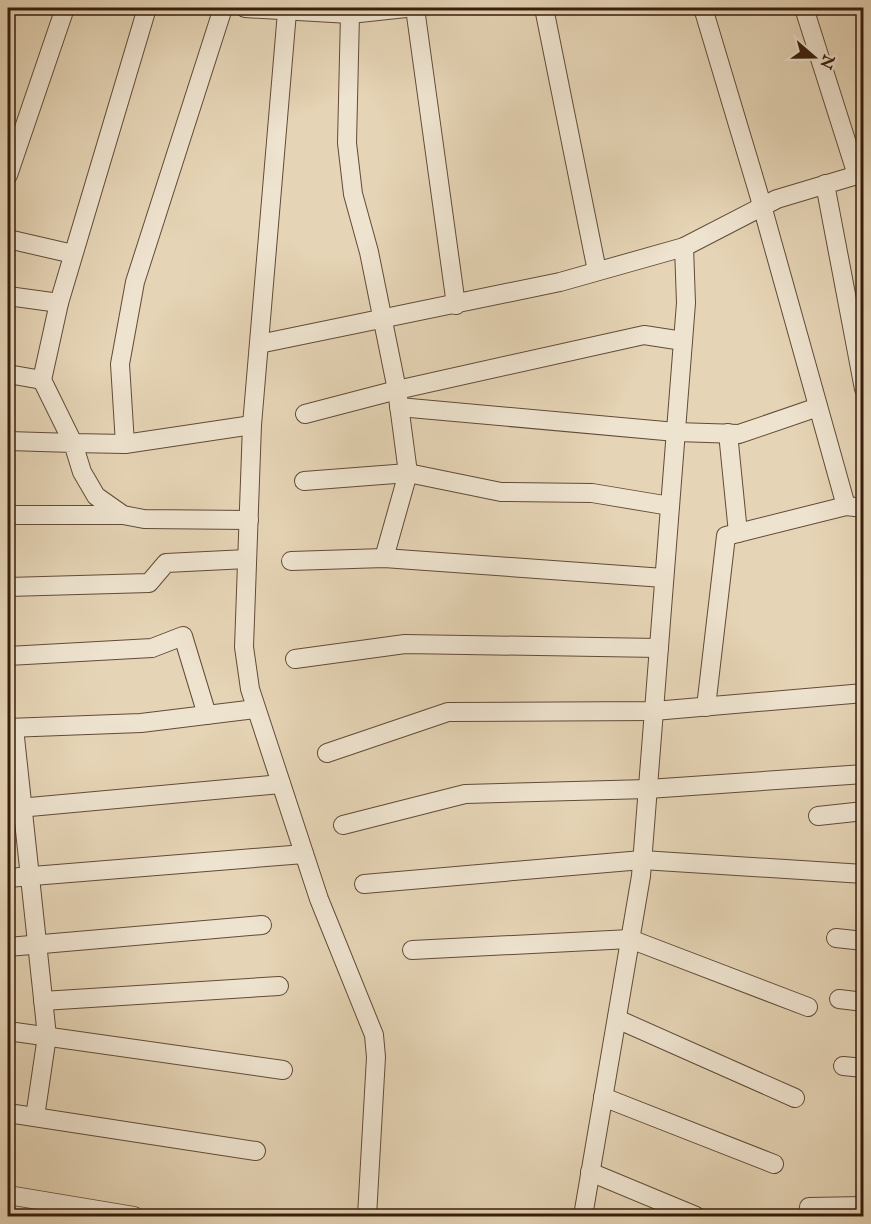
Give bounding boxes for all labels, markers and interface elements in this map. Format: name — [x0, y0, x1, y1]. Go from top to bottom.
north arrow — [784, 27, 844, 87]
text: N — [814, 51, 838, 72]

